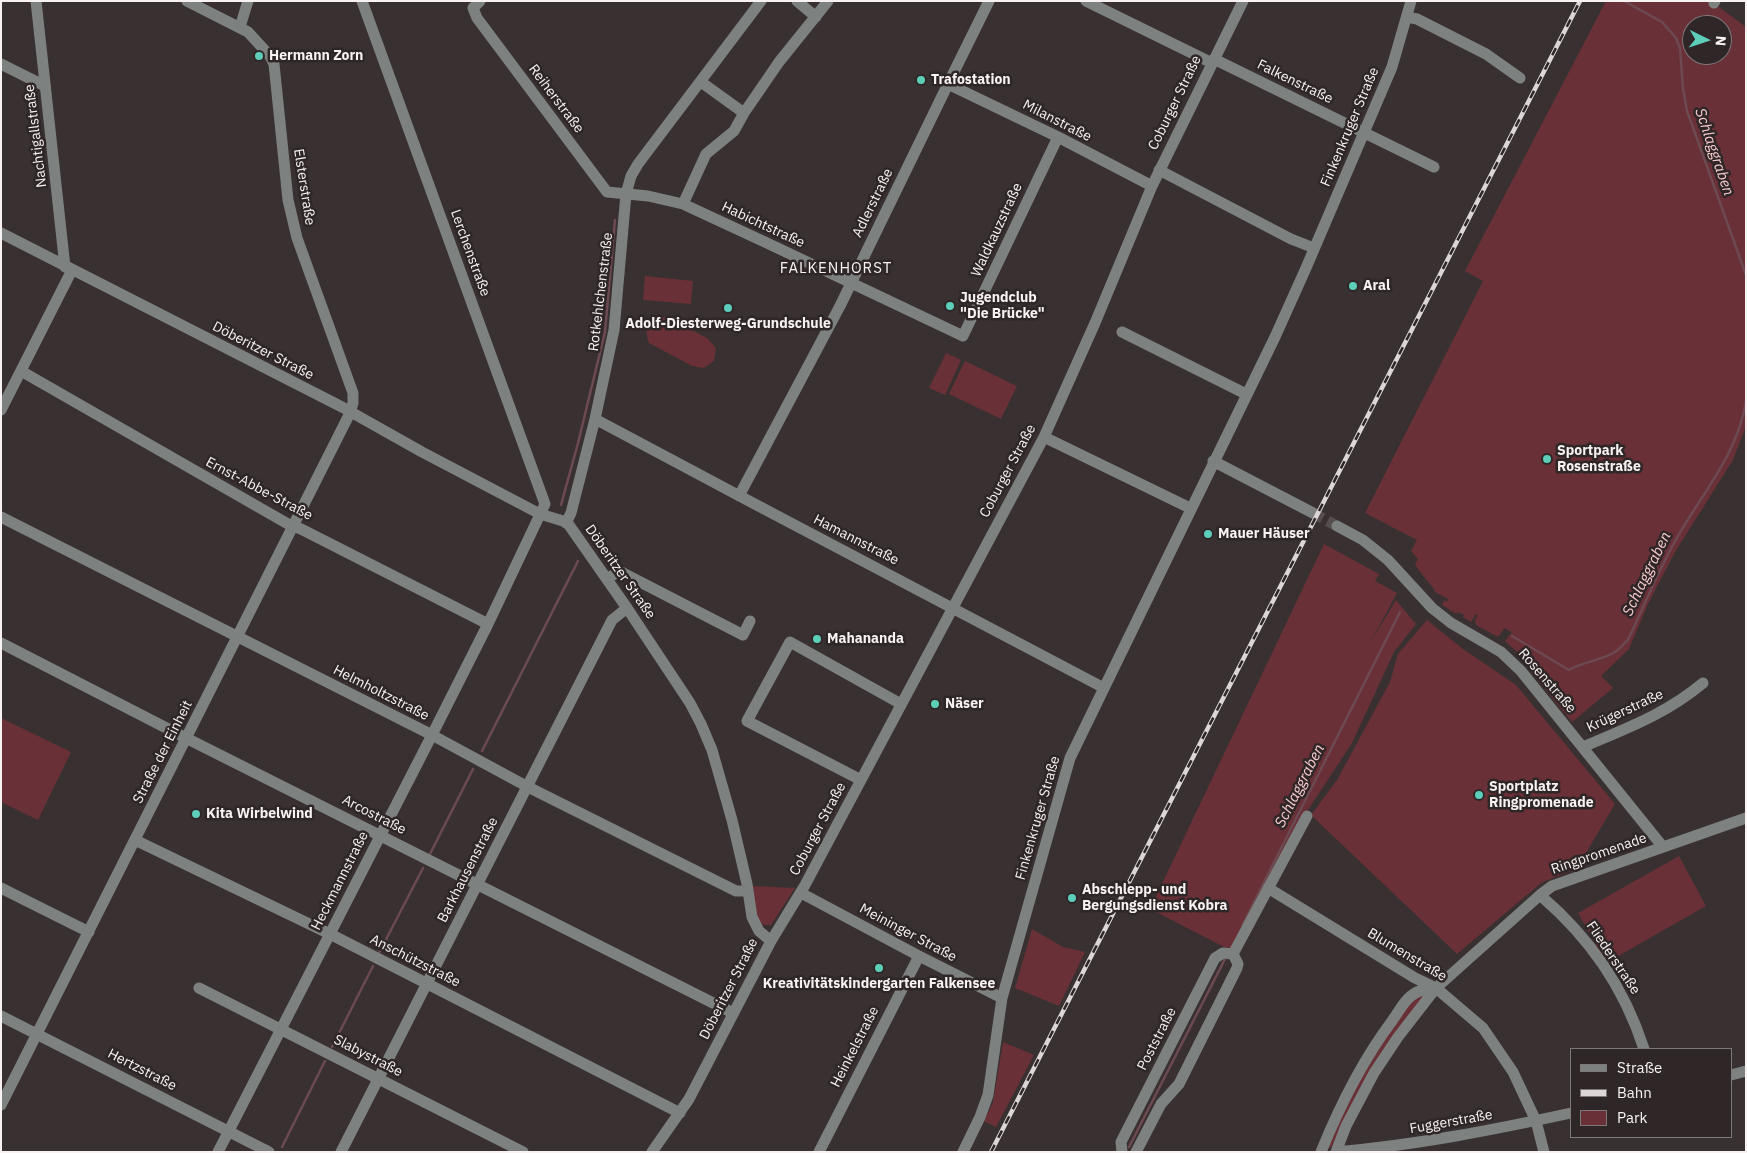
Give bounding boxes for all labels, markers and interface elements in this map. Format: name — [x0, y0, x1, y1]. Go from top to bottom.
north arrow — [1682, 15, 1732, 65]
text: N — [1712, 35, 1730, 47]
place label: Hermann Zorn — [269, 48, 363, 64]
marker: Hermann Zorn — [253, 50, 265, 62]
street label: Coburger Straße — [1145, 53, 1205, 153]
street label: Falkenstraße — [1254, 56, 1336, 108]
street label: Reiherstraße — [525, 61, 587, 137]
street label: Finkenkruger Straße — [1317, 65, 1383, 189]
place label: Trafostation — [931, 72, 1011, 88]
marker: Trafostation — [915, 74, 927, 86]
street label: Nachtigallstraße — [21, 83, 51, 189]
street label: Milanstraße — [1020, 97, 1094, 145]
water label: Schlaggraben — [1691, 106, 1737, 198]
street label: Elsterstraße — [290, 148, 318, 226]
street label: Adlerstraße — [849, 166, 897, 240]
street label: Waldkauzstraße — [968, 180, 1026, 280]
street label: Habichtstraße — [719, 198, 807, 252]
street label: Lerchenstraße — [447, 207, 493, 299]
street label: Rotkehlchenstraße — [585, 232, 617, 352]
district label: FALKENHORST — [778, 260, 894, 278]
place label: Aral — [1363, 278, 1390, 294]
marker: Aral — [1347, 280, 1359, 292]
place label: Jugendclub "Die Brücke" — [960, 290, 1045, 322]
marker: Jugendclub "Die Brücke" — [944, 300, 956, 312]
marker: Adolf-Diesterweg-Grundschule — [722, 302, 734, 314]
place label: Adolf-Diesterweg-Grundschule — [625, 316, 831, 332]
street label: Döberitzer Straße — [210, 318, 316, 384]
street label: Coburger Straße — [976, 422, 1040, 520]
place label: Sportpark Rosenstraße — [1557, 443, 1641, 476]
marker: Sportpark Rosenstraße — [1541, 453, 1553, 465]
street label: Ernst-Abbe-Straße — [203, 454, 315, 524]
street label: Hamannstraße — [810, 511, 902, 569]
street label: Döberitzer Straße — [581, 522, 659, 622]
place label: Mauer Häuser — [1218, 526, 1310, 542]
marker: Mauer Häuser — [1202, 528, 1214, 540]
water label: Schlaggraben — [1619, 529, 1675, 619]
place label: Mahananda — [827, 631, 904, 647]
marker: Mahananda — [811, 633, 823, 645]
street label: Rosenstraße — [1514, 645, 1580, 717]
street label: Helmholtzstraße — [330, 662, 432, 724]
street label: Krügerstraße — [1584, 686, 1666, 736]
place label: Näser — [945, 696, 984, 712]
street label: Straße der Einheit — [130, 698, 196, 806]
marker: Näser — [929, 698, 941, 710]
water label: Schlaggraben — [1271, 741, 1329, 831]
street label: Finkenkruger Straße — [1012, 754, 1064, 882]
place label: Sportplatz Ringpromenade — [1489, 779, 1594, 812]
street label: Coburger Straße — [786, 780, 850, 878]
marker: Sportplatz Ringpromenade — [1473, 789, 1485, 801]
street label: Arcostraße — [339, 792, 409, 838]
place label: Kita Wirbelwind — [206, 806, 313, 822]
marker: Kita Wirbelwind — [190, 808, 202, 820]
street label: Barkhausenstraße — [434, 815, 502, 925]
street label: Heckmannstraße — [308, 829, 372, 933]
street label: Ringpromenade — [1549, 830, 1649, 878]
place label: Abschlepp- und Bergungsdienst Kobra — [1082, 882, 1227, 914]
marker: Abschlepp- und Bergungsdienst Kobra — [1066, 892, 1078, 904]
street label: Meininger Straße — [857, 900, 959, 966]
street label: Fliederstraße — [1582, 918, 1644, 998]
street label: Blumenstraße — [1364, 925, 1450, 985]
street label: Anschützstraße — [367, 931, 463, 991]
street label: Döberitzer Straße — [696, 936, 762, 1042]
marker: Kreativitätskindergarten Falkensee — [873, 962, 885, 974]
place label: Kreativitätskindergarten Falkensee — [763, 976, 995, 992]
street label: Heinkelstraße — [827, 1004, 883, 1090]
street label: Poststraße — [1134, 1005, 1180, 1073]
street label: Slabystraße — [331, 1031, 405, 1081]
street label: Hertzstraße — [105, 1045, 179, 1095]
legend — [1570, 1048, 1732, 1138]
text: Straße — [1617, 1058, 1662, 1077]
text: Bahn — [1617, 1083, 1652, 1102]
street label: Fuggerstraße — [1408, 1106, 1494, 1138]
text: Park — [1617, 1108, 1647, 1127]

